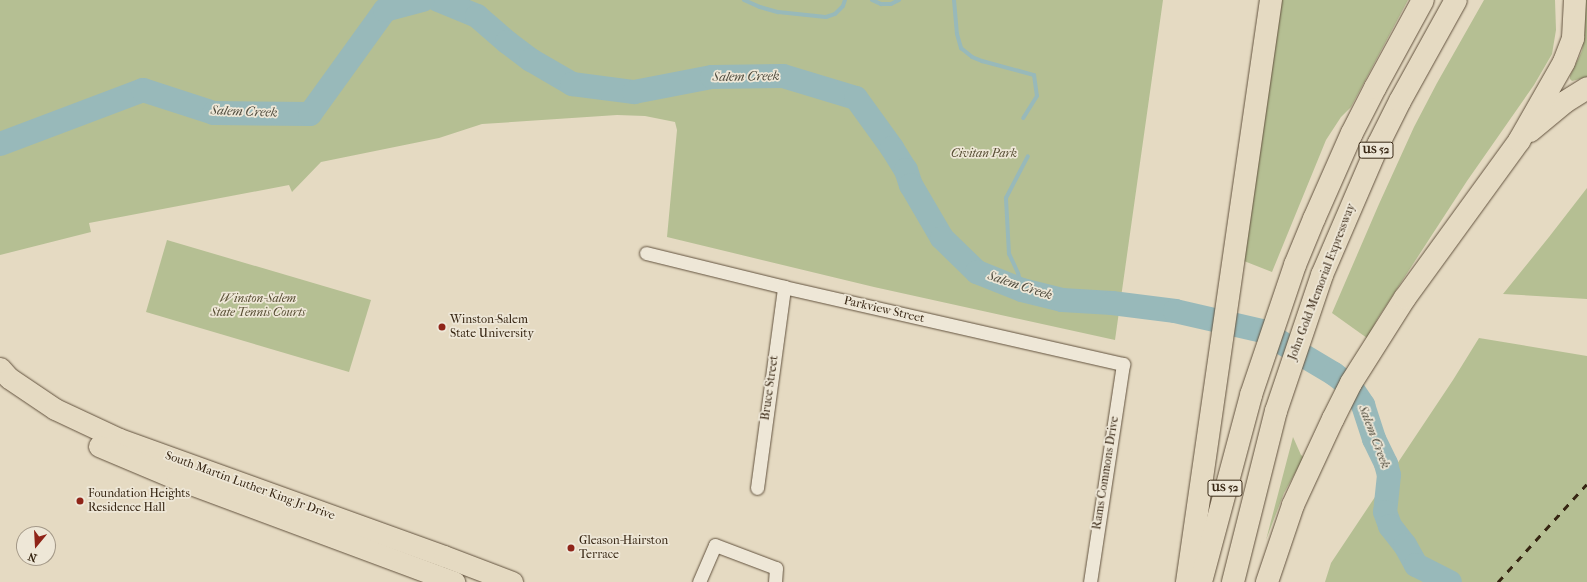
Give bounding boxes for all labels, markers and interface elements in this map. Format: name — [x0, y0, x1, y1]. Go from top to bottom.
water label: Salem Creek — [712, 69, 780, 85]
water label: Salem Creek — [210, 103, 278, 121]
road number: US 52 — [1358, 141, 1394, 159]
park label: Civitan Park — [951, 147, 1017, 161]
street label: John Gold Memorial Expressway — [1285, 202, 1359, 362]
water label: Salem Creek — [986, 268, 1054, 304]
park label: Winston-Salem State Tennis Courts — [211, 292, 305, 320]
street label: Parkview Street — [842, 294, 926, 326]
place label: Winston-Salem State University — [450, 313, 534, 341]
marker: Winston-Salem State University — [437, 322, 447, 332]
street label: Bruce Street — [758, 355, 782, 421]
water label: Salem Creek — [1355, 403, 1393, 471]
street label: Rams Commons Drive — [1090, 415, 1122, 531]
street label: South Martin Luther King Jr Drive — [163, 449, 337, 523]
road number: US 52 — [1207, 479, 1243, 497]
place label: Foundation Heights Residence Hall — [88, 487, 190, 515]
marker: Foundation Heights Residence Hall — [75, 496, 85, 506]
north arrow — [16, 526, 56, 566]
place label: Gleason-Hairston Terrace — [579, 534, 668, 562]
marker: Gleason-Hairston Terrace — [566, 543, 576, 553]
text: N — [26, 549, 38, 564]

